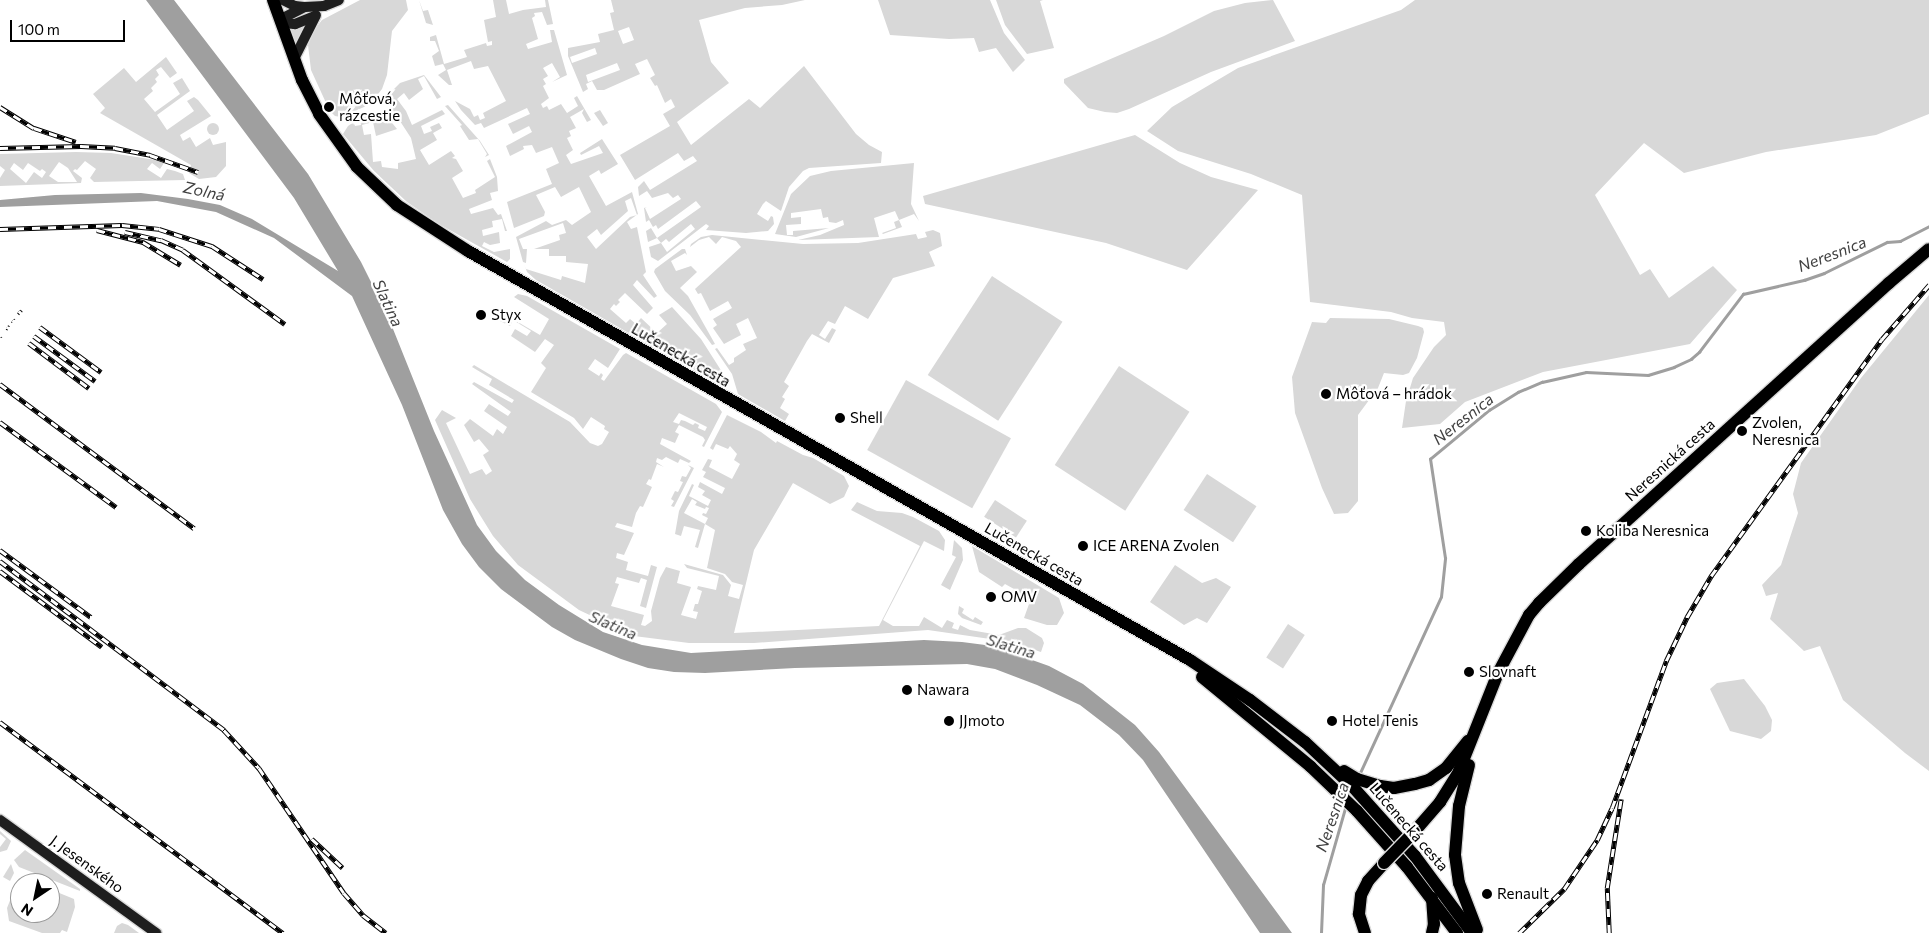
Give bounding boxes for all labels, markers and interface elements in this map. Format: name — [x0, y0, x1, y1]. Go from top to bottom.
scale bar — [12, 10, 128, 42]
text: 100 m — [18, 20, 60, 38]
place label: Môťová, rázcestie — [339, 89, 400, 124]
marker: Môťová, rázcestie — [323, 101, 335, 113]
water label: Zolná — [182, 177, 226, 205]
water label: Neresnica — [1795, 232, 1869, 276]
water label: Slatina — [369, 276, 407, 330]
place label: Styx — [491, 306, 522, 324]
marker: Styx — [475, 309, 487, 321]
street label: Lučenecká cesta — [628, 319, 734, 391]
place label: Môťová – hrádok — [1336, 385, 1452, 403]
marker: Môťová – hrádok — [1320, 388, 1332, 400]
water label: Neresnica — [1429, 389, 1497, 449]
place label: Shell — [850, 409, 883, 427]
marker: Shell — [834, 412, 846, 424]
place label: Zvolen, Neresnica — [1752, 413, 1819, 448]
street label: Neresnická cesta — [1621, 415, 1719, 505]
marker: Zvolen, Neresnica — [1736, 425, 1748, 437]
street label: Lučenecká cesta — [981, 518, 1087, 590]
place label: Koliba Neresnica — [1596, 522, 1709, 540]
marker: Koliba Neresnica — [1580, 525, 1592, 537]
place label: ICE ARENA Zvolen — [1093, 537, 1219, 555]
marker: ICE ARENA Zvolen — [1077, 540, 1089, 552]
place label: OMV — [1001, 588, 1037, 606]
marker: OMV — [985, 591, 997, 603]
water label: Slatina — [586, 606, 640, 644]
water label: Slatina — [984, 630, 1038, 662]
place label: Slovnaft — [1479, 663, 1537, 681]
marker: Slovnaft — [1463, 666, 1475, 678]
place label: Nawara — [917, 681, 969, 699]
marker: Nawara — [901, 684, 913, 696]
place label: JJmoto — [959, 712, 1005, 730]
place label: Hotel Tenis — [1342, 712, 1418, 730]
marker: JJmoto — [943, 715, 955, 727]
marker: Hotel Tenis — [1326, 715, 1338, 727]
street label: Lučenecká cesta — [1366, 779, 1452, 875]
water label: Neresnica — [1311, 780, 1353, 854]
street label: J. Jesenského — [47, 831, 127, 897]
north arrow — [10, 873, 60, 923]
place label: Renault — [1497, 885, 1549, 903]
marker: Renault — [1481, 888, 1493, 900]
text: N — [18, 900, 36, 920]

